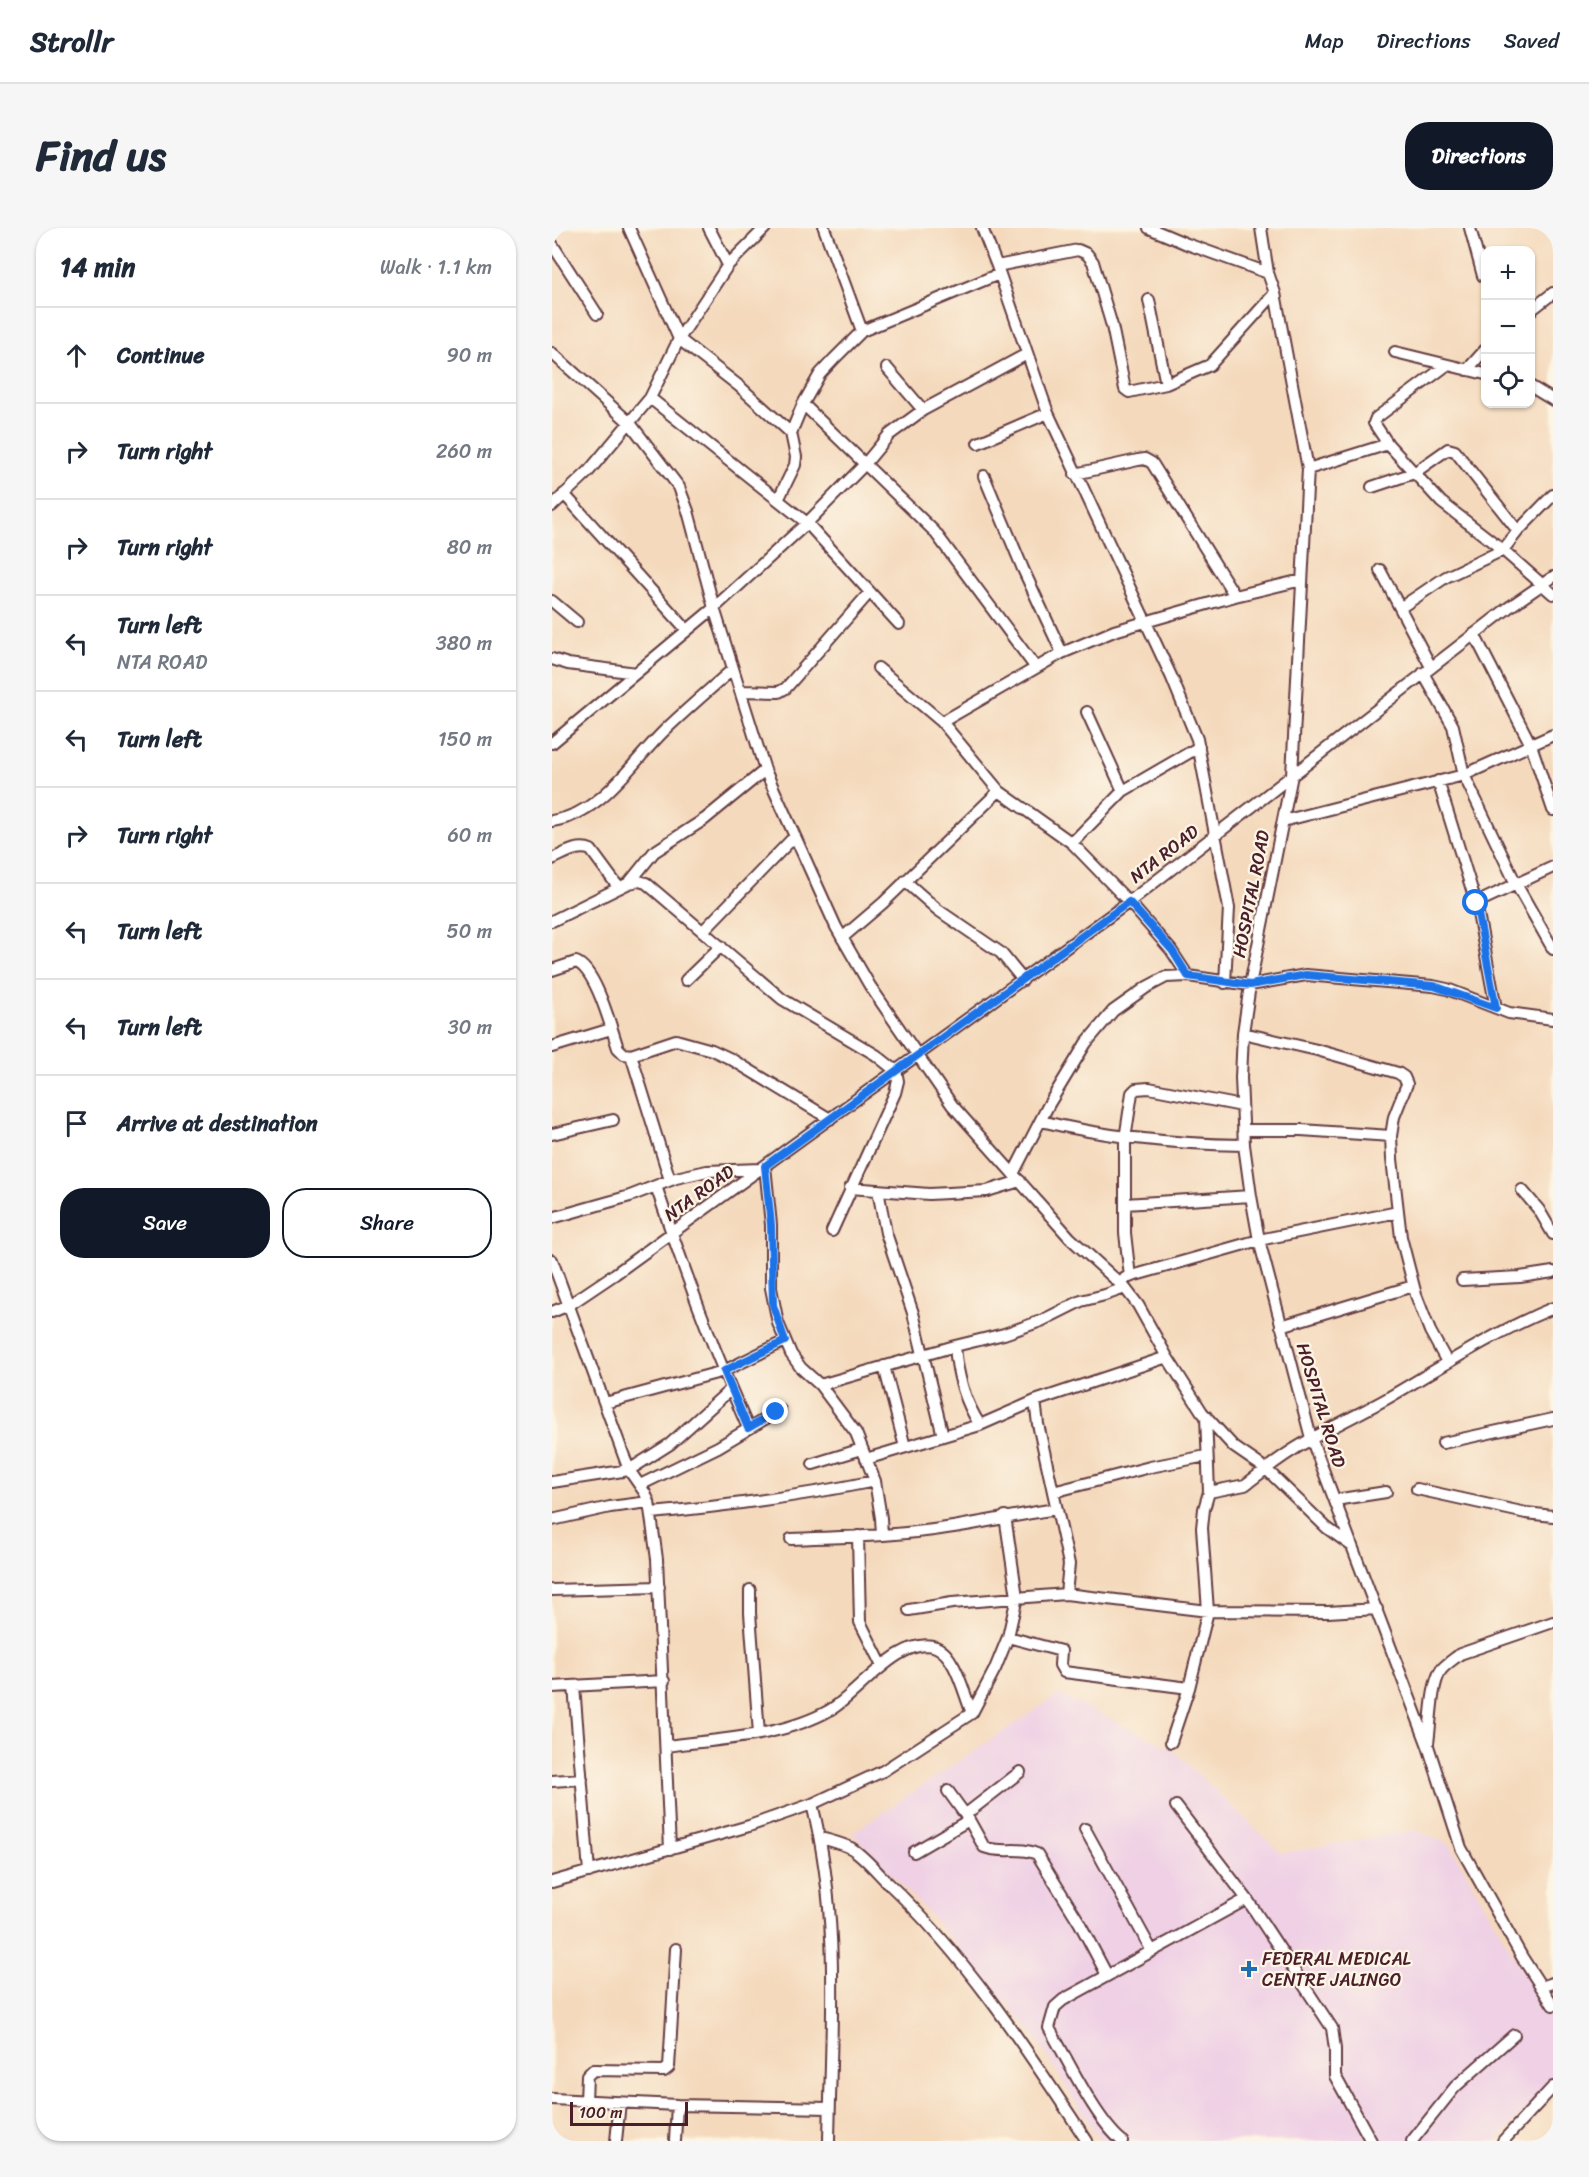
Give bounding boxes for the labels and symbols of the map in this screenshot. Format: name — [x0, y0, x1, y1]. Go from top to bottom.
street label: NTA ROAD — [1122, 816, 1206, 892]
street label: HOSPITAL ROAD — [1223, 827, 1279, 960]
route start — [1462, 889, 1488, 915]
street label: NTA ROAD — [657, 1156, 741, 1230]
street label: HOSPITAL ROAD — [1287, 1339, 1355, 1472]
route end — [762, 1398, 788, 1424]
place label: FEDERAL MEDICAL CENTRE JALINGO — [1262, 1943, 1412, 1996]
marker: FEDERAL MEDICAL CENTRE JALINGO — [1240, 1960, 1258, 1978]
scale bar — [570, 2099, 688, 2126]

